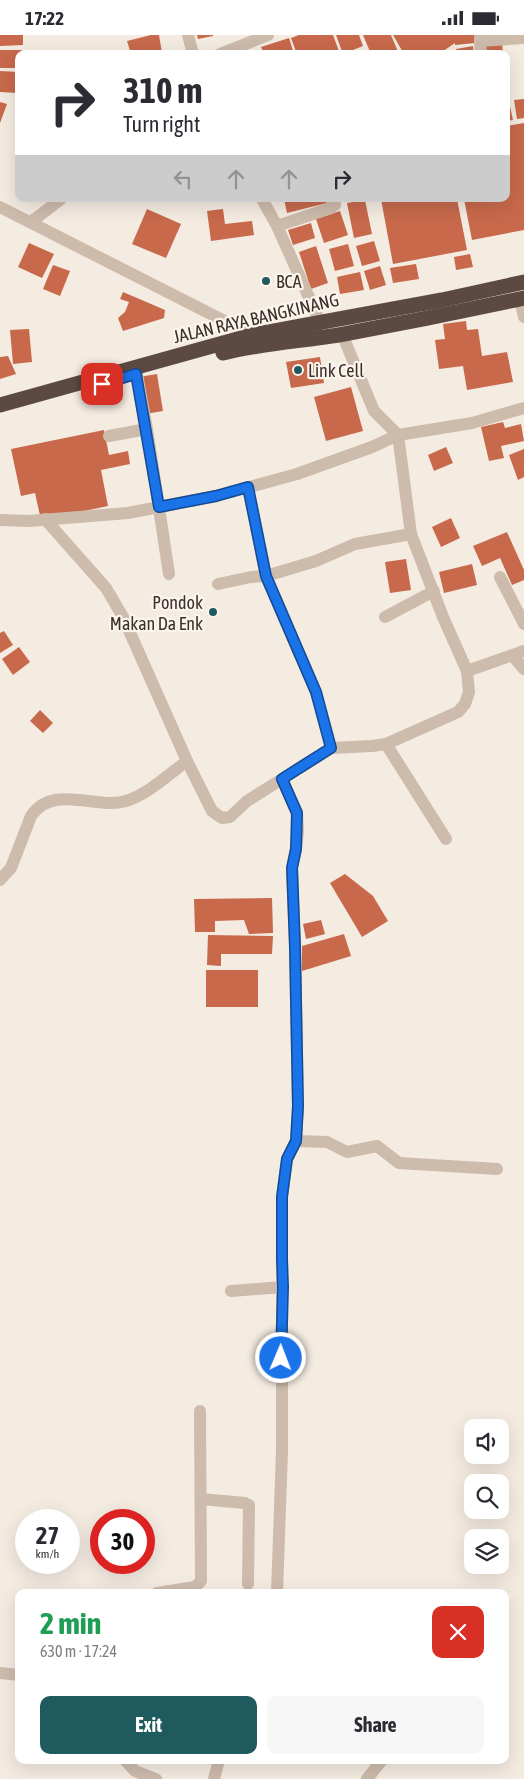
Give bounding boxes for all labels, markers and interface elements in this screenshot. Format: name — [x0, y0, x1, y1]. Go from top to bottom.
text: 17:22 — [25, 7, 64, 29]
icon: right — [40, 70, 105, 135]
text: 310 m — [123, 70, 202, 110]
text: Turn right — [123, 111, 200, 137]
icon: left — [169, 165, 197, 193]
icon: ahead — [222, 165, 250, 193]
icon: ahead — [275, 165, 303, 193]
icon: right — [328, 165, 356, 193]
place label: BCA — [276, 271, 302, 292]
marker: BCA — [260, 275, 272, 287]
street label: JALAN RAYA BANGKINANG — [171, 289, 341, 347]
place label: Link Cell — [308, 360, 364, 381]
pin — [81, 363, 123, 405]
marker: Link Cell — [292, 364, 304, 376]
icon: arrive — [88, 370, 116, 398]
place label: Pondok Makan Da Enk — [110, 592, 203, 634]
marker: Pondok Makan Da Enk — [207, 606, 219, 618]
position arrow — [254, 1331, 306, 1383]
map controls — [464, 1419, 509, 1574]
button: sound — [464, 1419, 509, 1464]
button: search — [464, 1474, 509, 1519]
speed limit sign: 30 — [90, 1509, 155, 1574]
text: 27 — [36, 1521, 59, 1549]
button: layers — [464, 1529, 509, 1574]
text: km/h — [36, 1547, 59, 1561]
text: 2 min — [40, 1606, 101, 1640]
button: close — [432, 1606, 484, 1658]
text: 630 m · 17:24 — [40, 1642, 117, 1660]
button: Exit — [40, 1696, 257, 1754]
button: Share — [267, 1696, 484, 1754]

